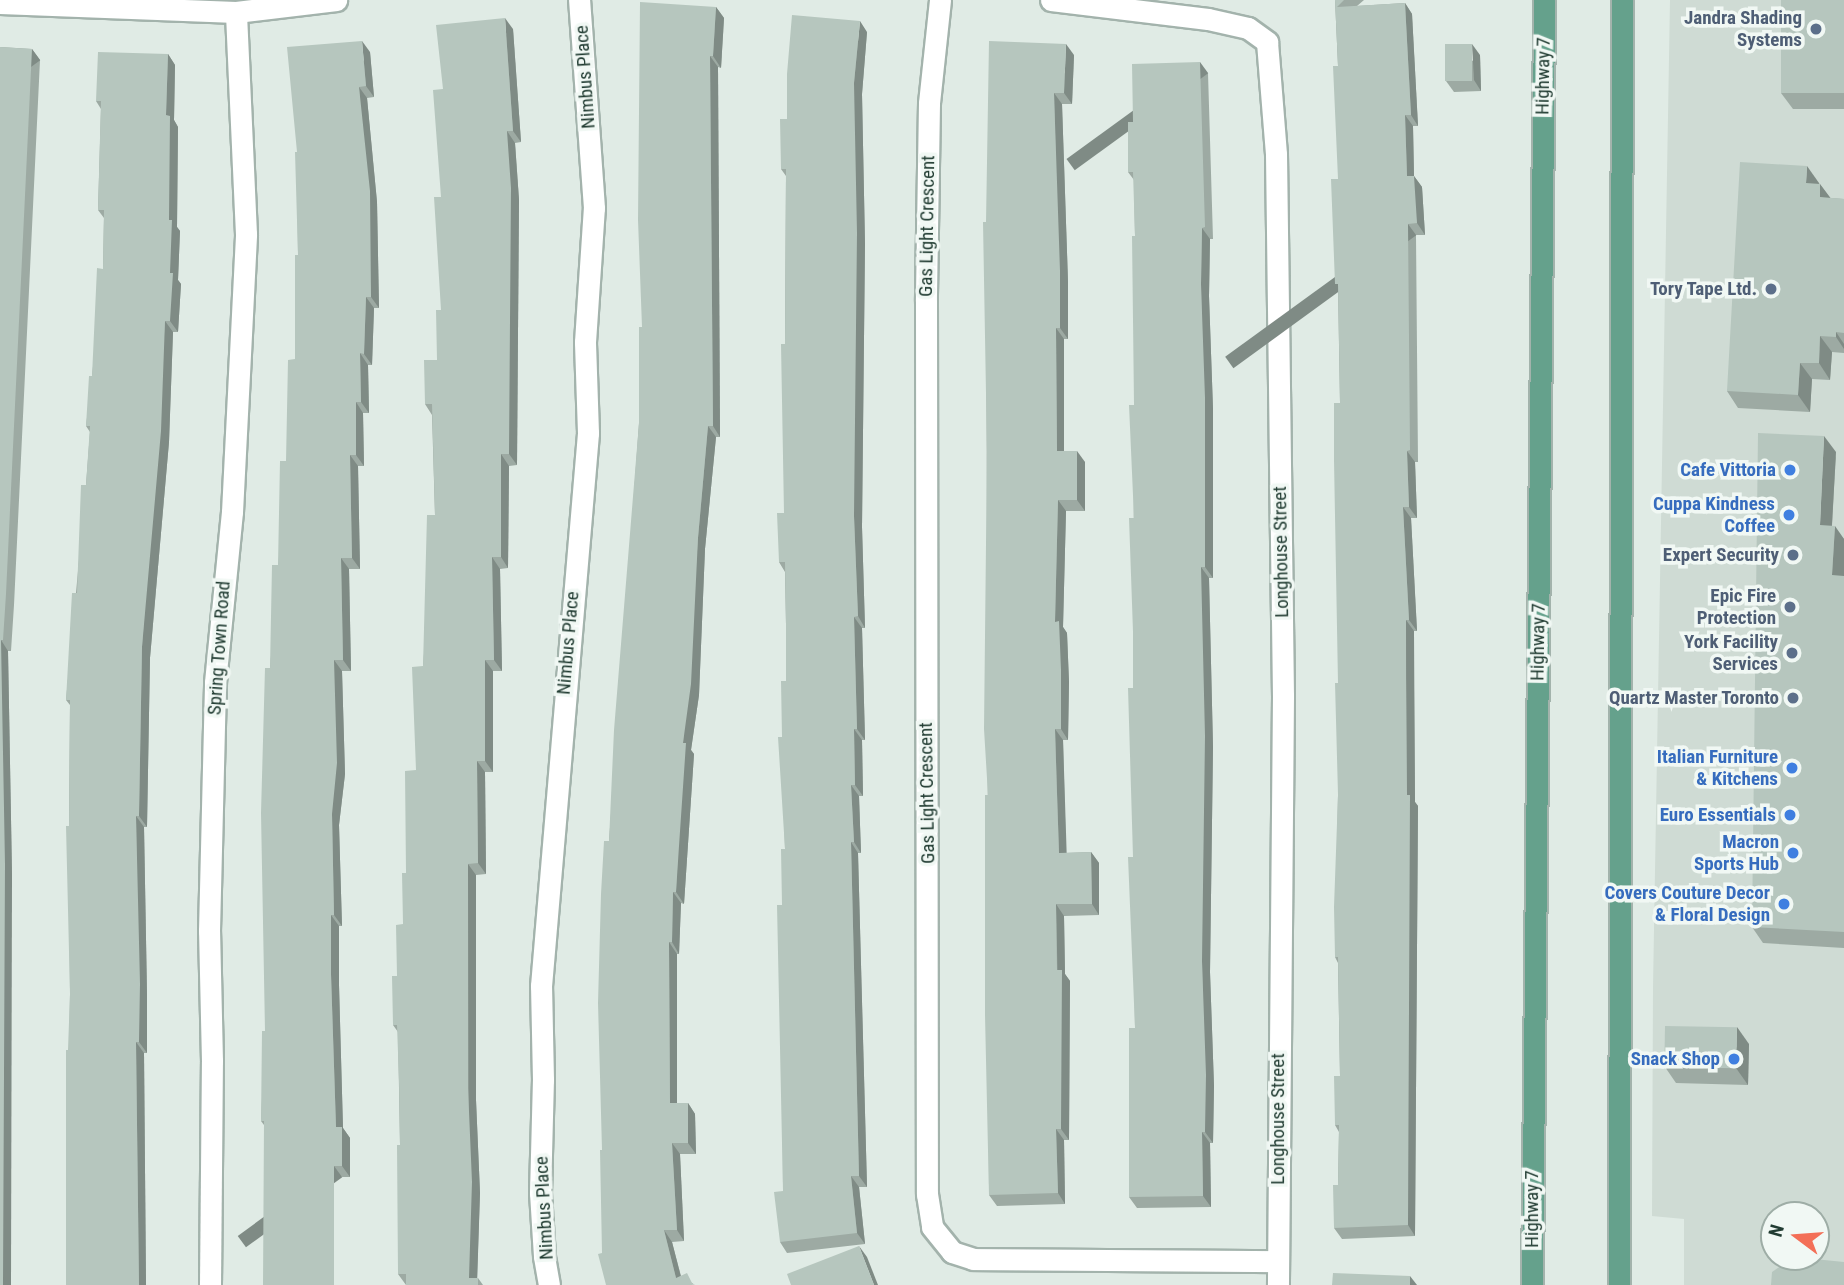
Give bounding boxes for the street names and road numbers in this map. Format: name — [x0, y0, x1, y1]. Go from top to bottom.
street label: Nimbus Place — [570, 24, 600, 130]
street label: Highway 7 — [1531, 37, 1555, 115]
street label: Gas Light Crescent — [914, 155, 940, 297]
street label: Longhouse Street — [1268, 486, 1294, 618]
street label: Spring Town Road — [203, 580, 235, 716]
street label: Nimbus Place — [552, 590, 584, 696]
street label: Highway 7 — [1526, 603, 1550, 681]
street label: Gas Light Crescent — [914, 722, 940, 864]
street label: Longhouse Street — [1267, 1053, 1289, 1185]
street label: Nimbus Place — [530, 1156, 558, 1260]
street label: Highway 7 — [1521, 1170, 1543, 1248]

